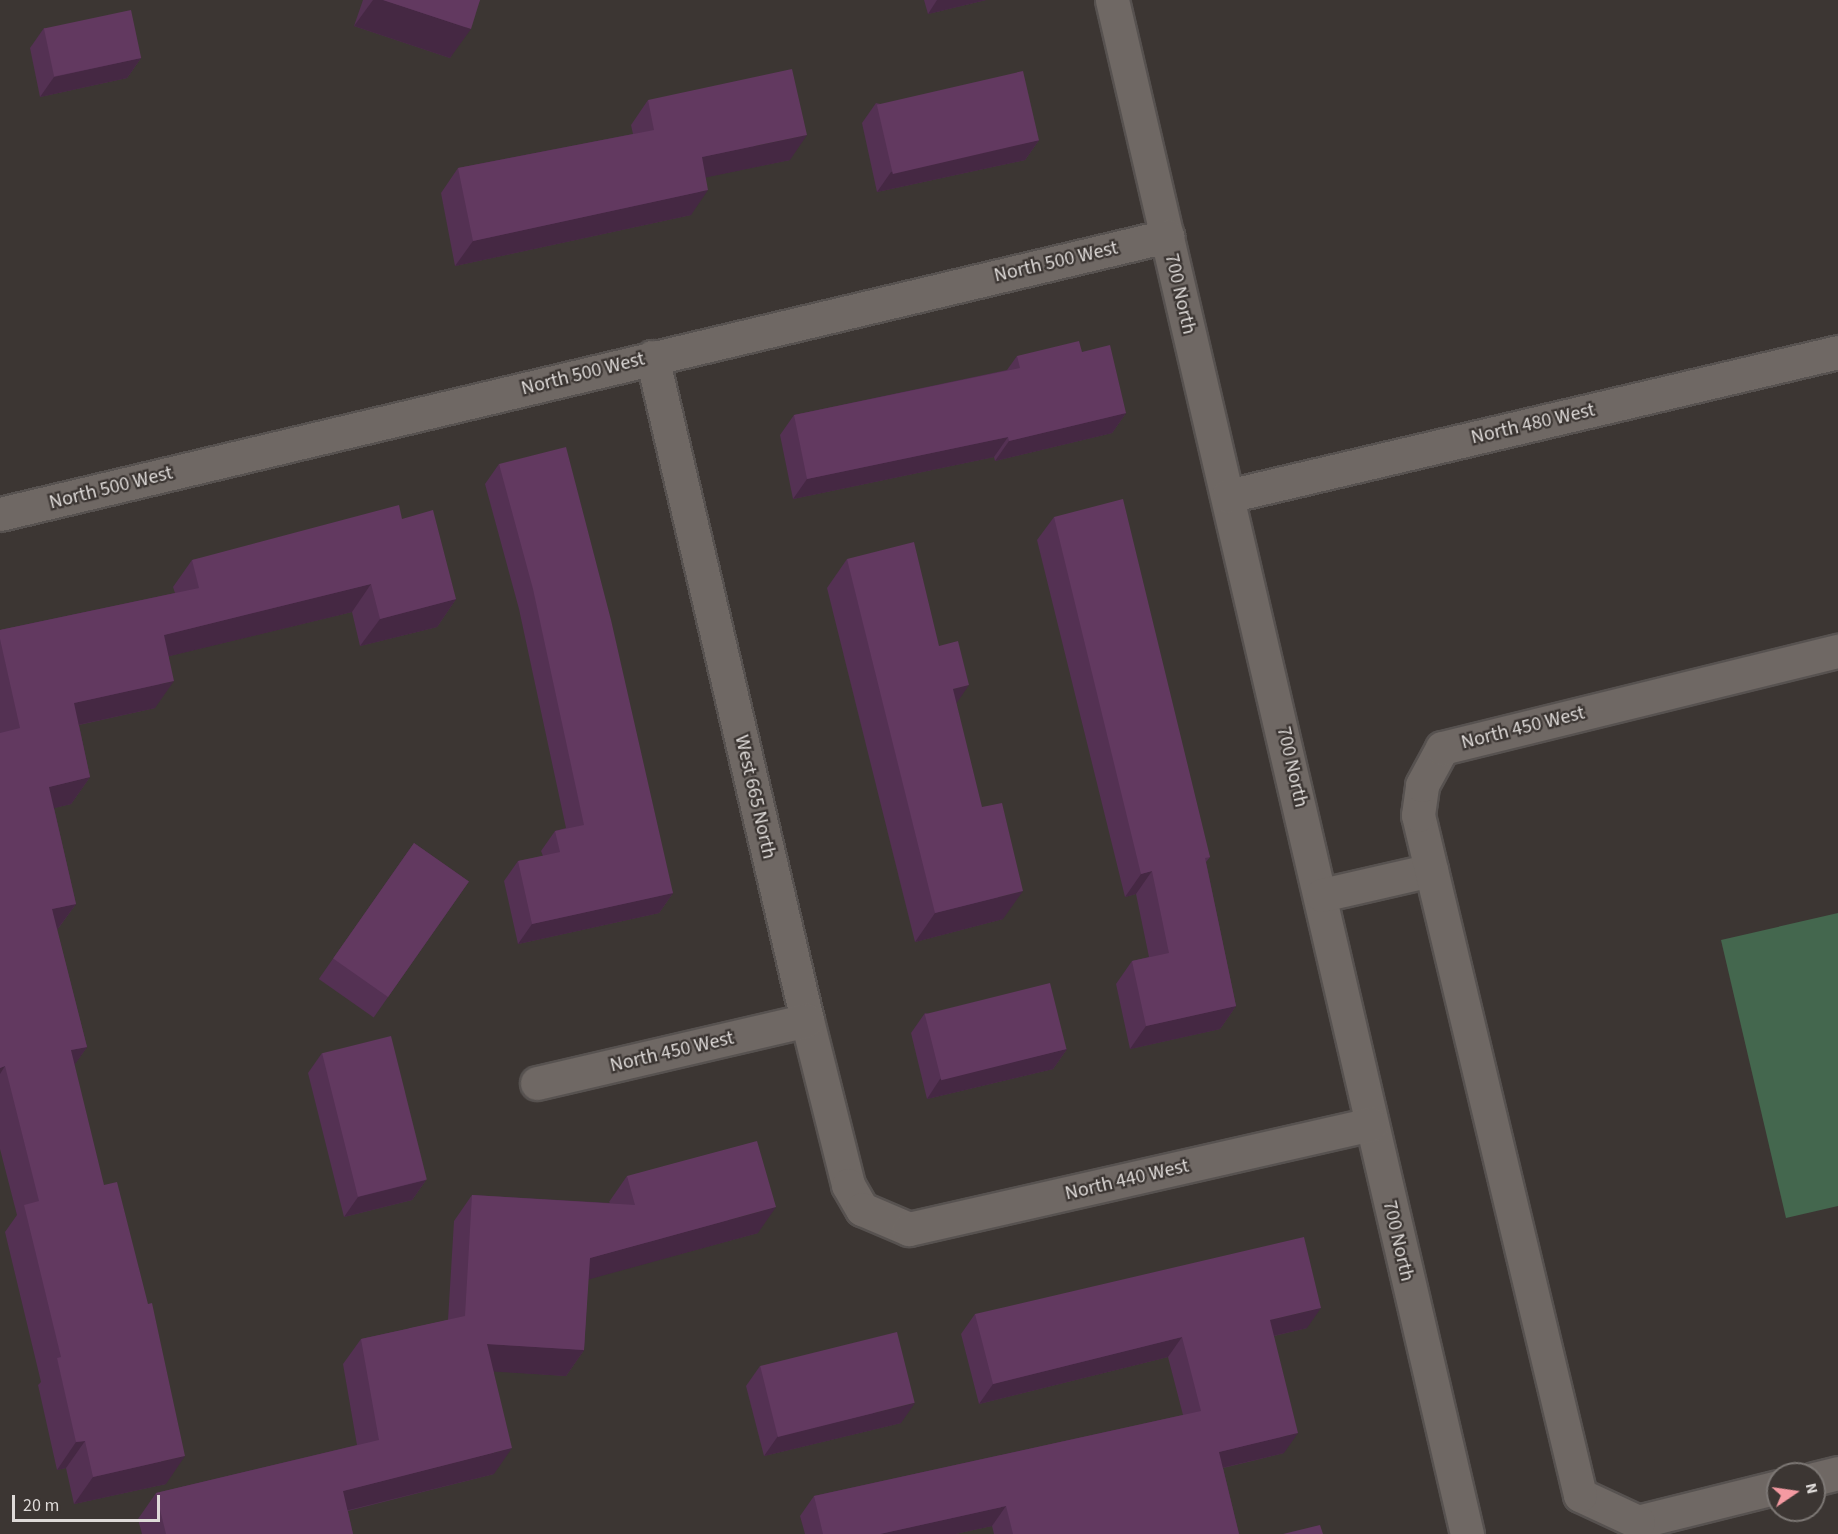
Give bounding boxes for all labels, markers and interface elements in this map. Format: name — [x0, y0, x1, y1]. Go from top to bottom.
street label: North 500 West — [992, 236, 1120, 288]
street label: 700 North — [1159, 251, 1201, 337]
street label: North 500 West — [519, 347, 647, 401]
street label: North 480 West — [1469, 398, 1597, 450]
street label: North 500 West — [47, 461, 175, 515]
street label: North 450 West — [1459, 701, 1587, 755]
street label: 700 North — [1271, 724, 1313, 810]
street label: West 665 North — [729, 733, 781, 861]
street label: North 450 West — [608, 1026, 736, 1078]
street label: North 440 West — [1063, 1154, 1191, 1206]
street label: 700 North — [1377, 1198, 1419, 1284]
north arrow — [1766, 1462, 1826, 1522]
text: N — [1800, 1481, 1824, 1496]
scale bar — [15, 1483, 164, 1521]
text: 20 m — [23, 1493, 59, 1518]

